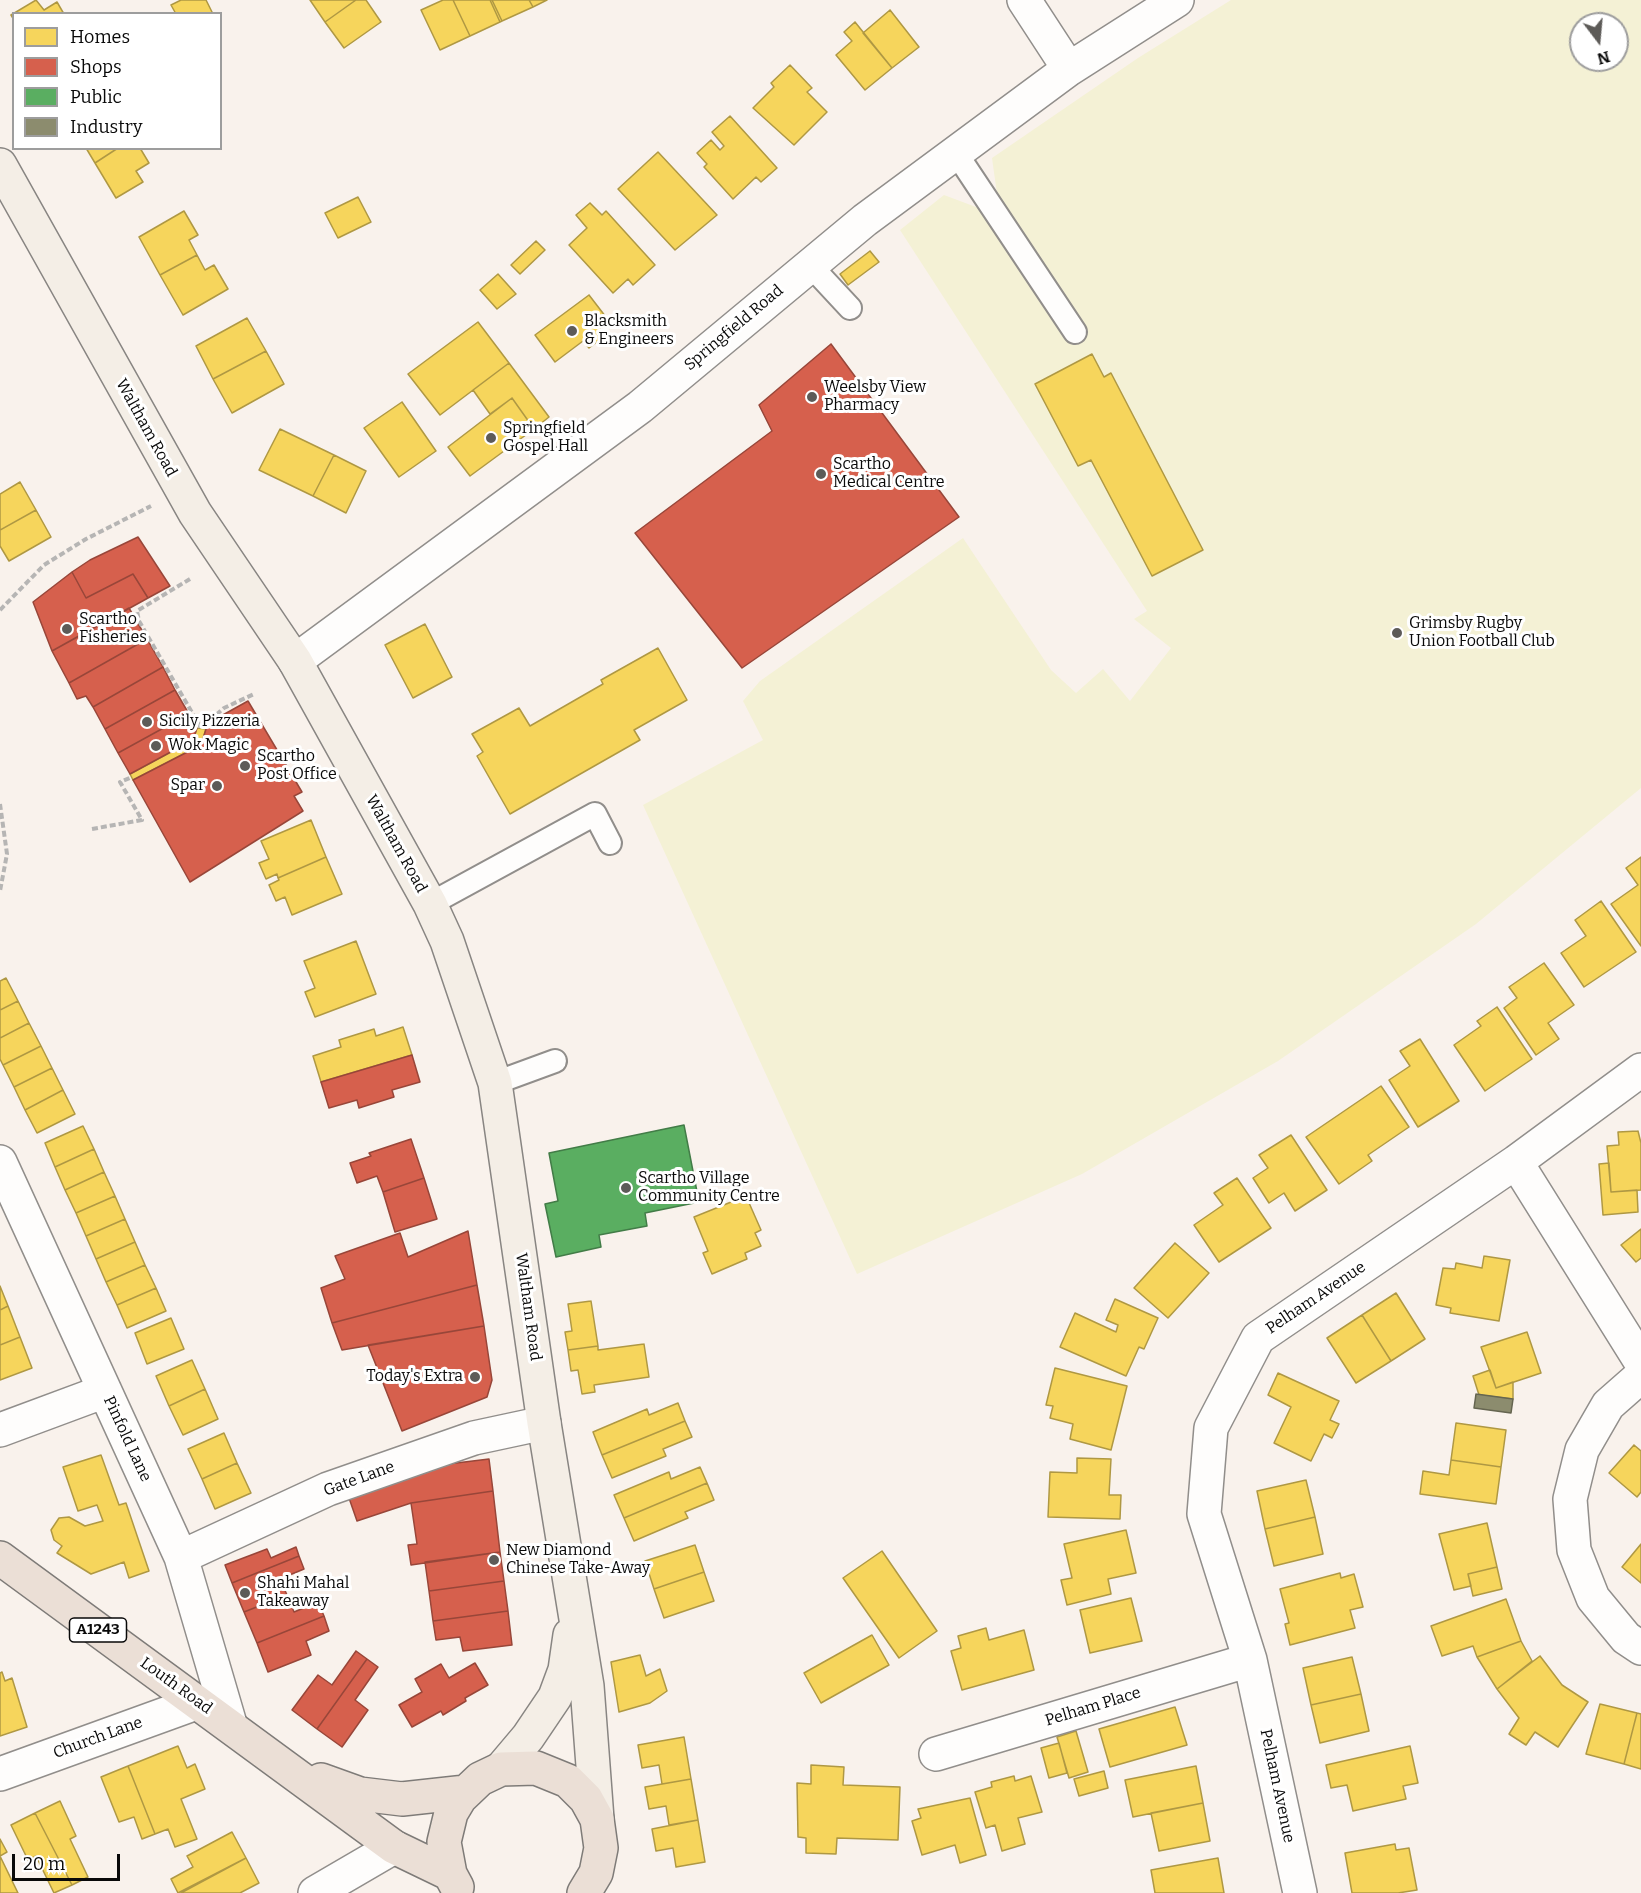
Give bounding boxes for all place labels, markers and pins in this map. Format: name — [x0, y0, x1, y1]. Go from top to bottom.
place label: Blacksmith & Engineers — [584, 312, 674, 350]
marker: Blacksmith & Engineers — [565, 324, 579, 338]
place label: Weelsby View Pharmacy — [824, 378, 926, 416]
marker: Weelsby View Pharmacy — [805, 390, 819, 404]
place label: Springfield Gospel Hall — [503, 419, 588, 457]
marker: Springfield Gospel Hall — [484, 431, 498, 445]
place label: Scartho Medical Centre — [833, 455, 944, 493]
marker: Scartho Medical Centre — [814, 467, 828, 481]
place label: Scartho Fisheries — [79, 610, 147, 648]
place label: Grimsby Rugby Union Football Club — [1409, 614, 1555, 652]
marker: Scartho Fisheries — [60, 622, 74, 636]
marker: Grimsby Rugby Union Football Club — [1390, 626, 1404, 640]
place label: Sicily Pizzeria — [159, 712, 260, 732]
marker: Sicily Pizzeria — [140, 715, 154, 729]
place label: Wok Magic — [168, 736, 249, 756]
marker: Wok Magic — [149, 739, 163, 753]
place label: Scartho Post Office — [257, 747, 337, 785]
marker: Scartho Post Office — [238, 759, 252, 773]
place label: Spar — [171, 776, 205, 796]
marker: Spar — [210, 779, 224, 793]
place label: Scartho Village Community Centre — [638, 1169, 780, 1207]
marker: Scartho Village Community Centre — [619, 1181, 633, 1195]
place label: Today's Extra — [366, 1367, 463, 1387]
marker: Today's Extra — [468, 1370, 482, 1384]
place label: New Diamond Chinese Take-Away — [506, 1541, 650, 1579]
marker: New Diamond Chinese Take-Away — [487, 1553, 501, 1567]
place label: Shahi Mahal Takeaway — [257, 1574, 349, 1612]
marker: Shahi Mahal Takeaway — [238, 1586, 252, 1600]

